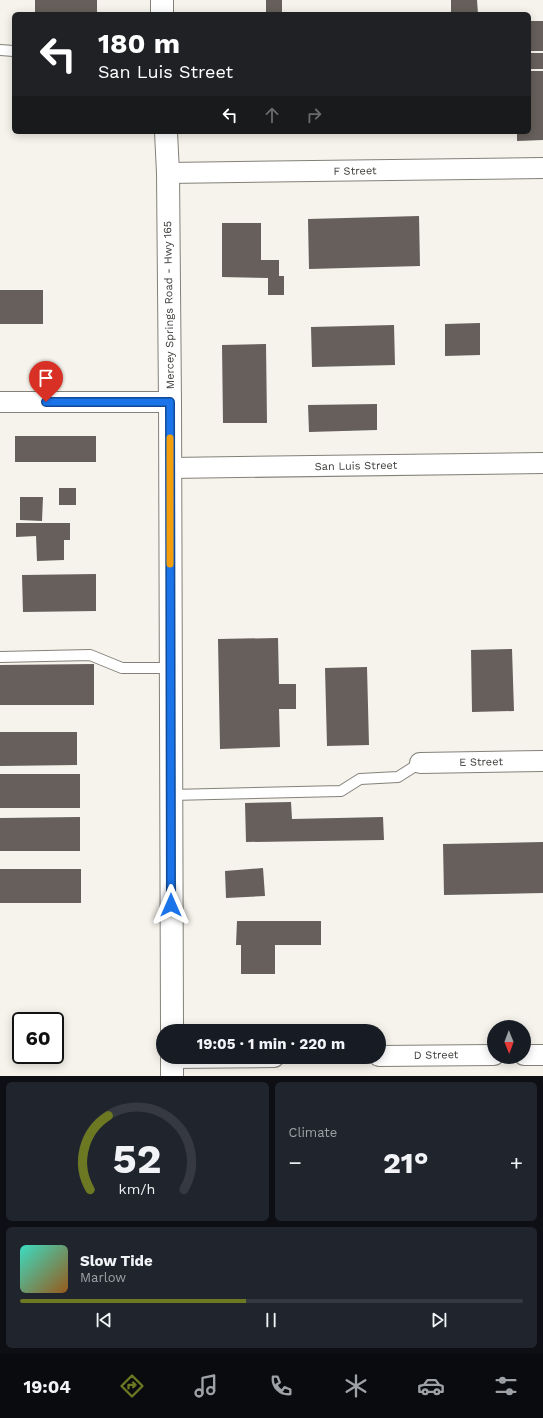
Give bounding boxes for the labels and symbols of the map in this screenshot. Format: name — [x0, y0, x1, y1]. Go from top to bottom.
street label: F Street — [333, 164, 377, 178]
street label: Mercey Springs Road - Hwy 165 — [161, 221, 177, 389]
pin — [29, 361, 63, 402]
street label: San Luis Street — [315, 459, 398, 473]
street label: E Street — [459, 755, 503, 769]
position arrow — [150, 884, 192, 926]
speed limit sign: 60 — [12, 1012, 64, 1064]
north arrow — [487, 1020, 531, 1064]
street label: D Street — [413, 1048, 459, 1062]

